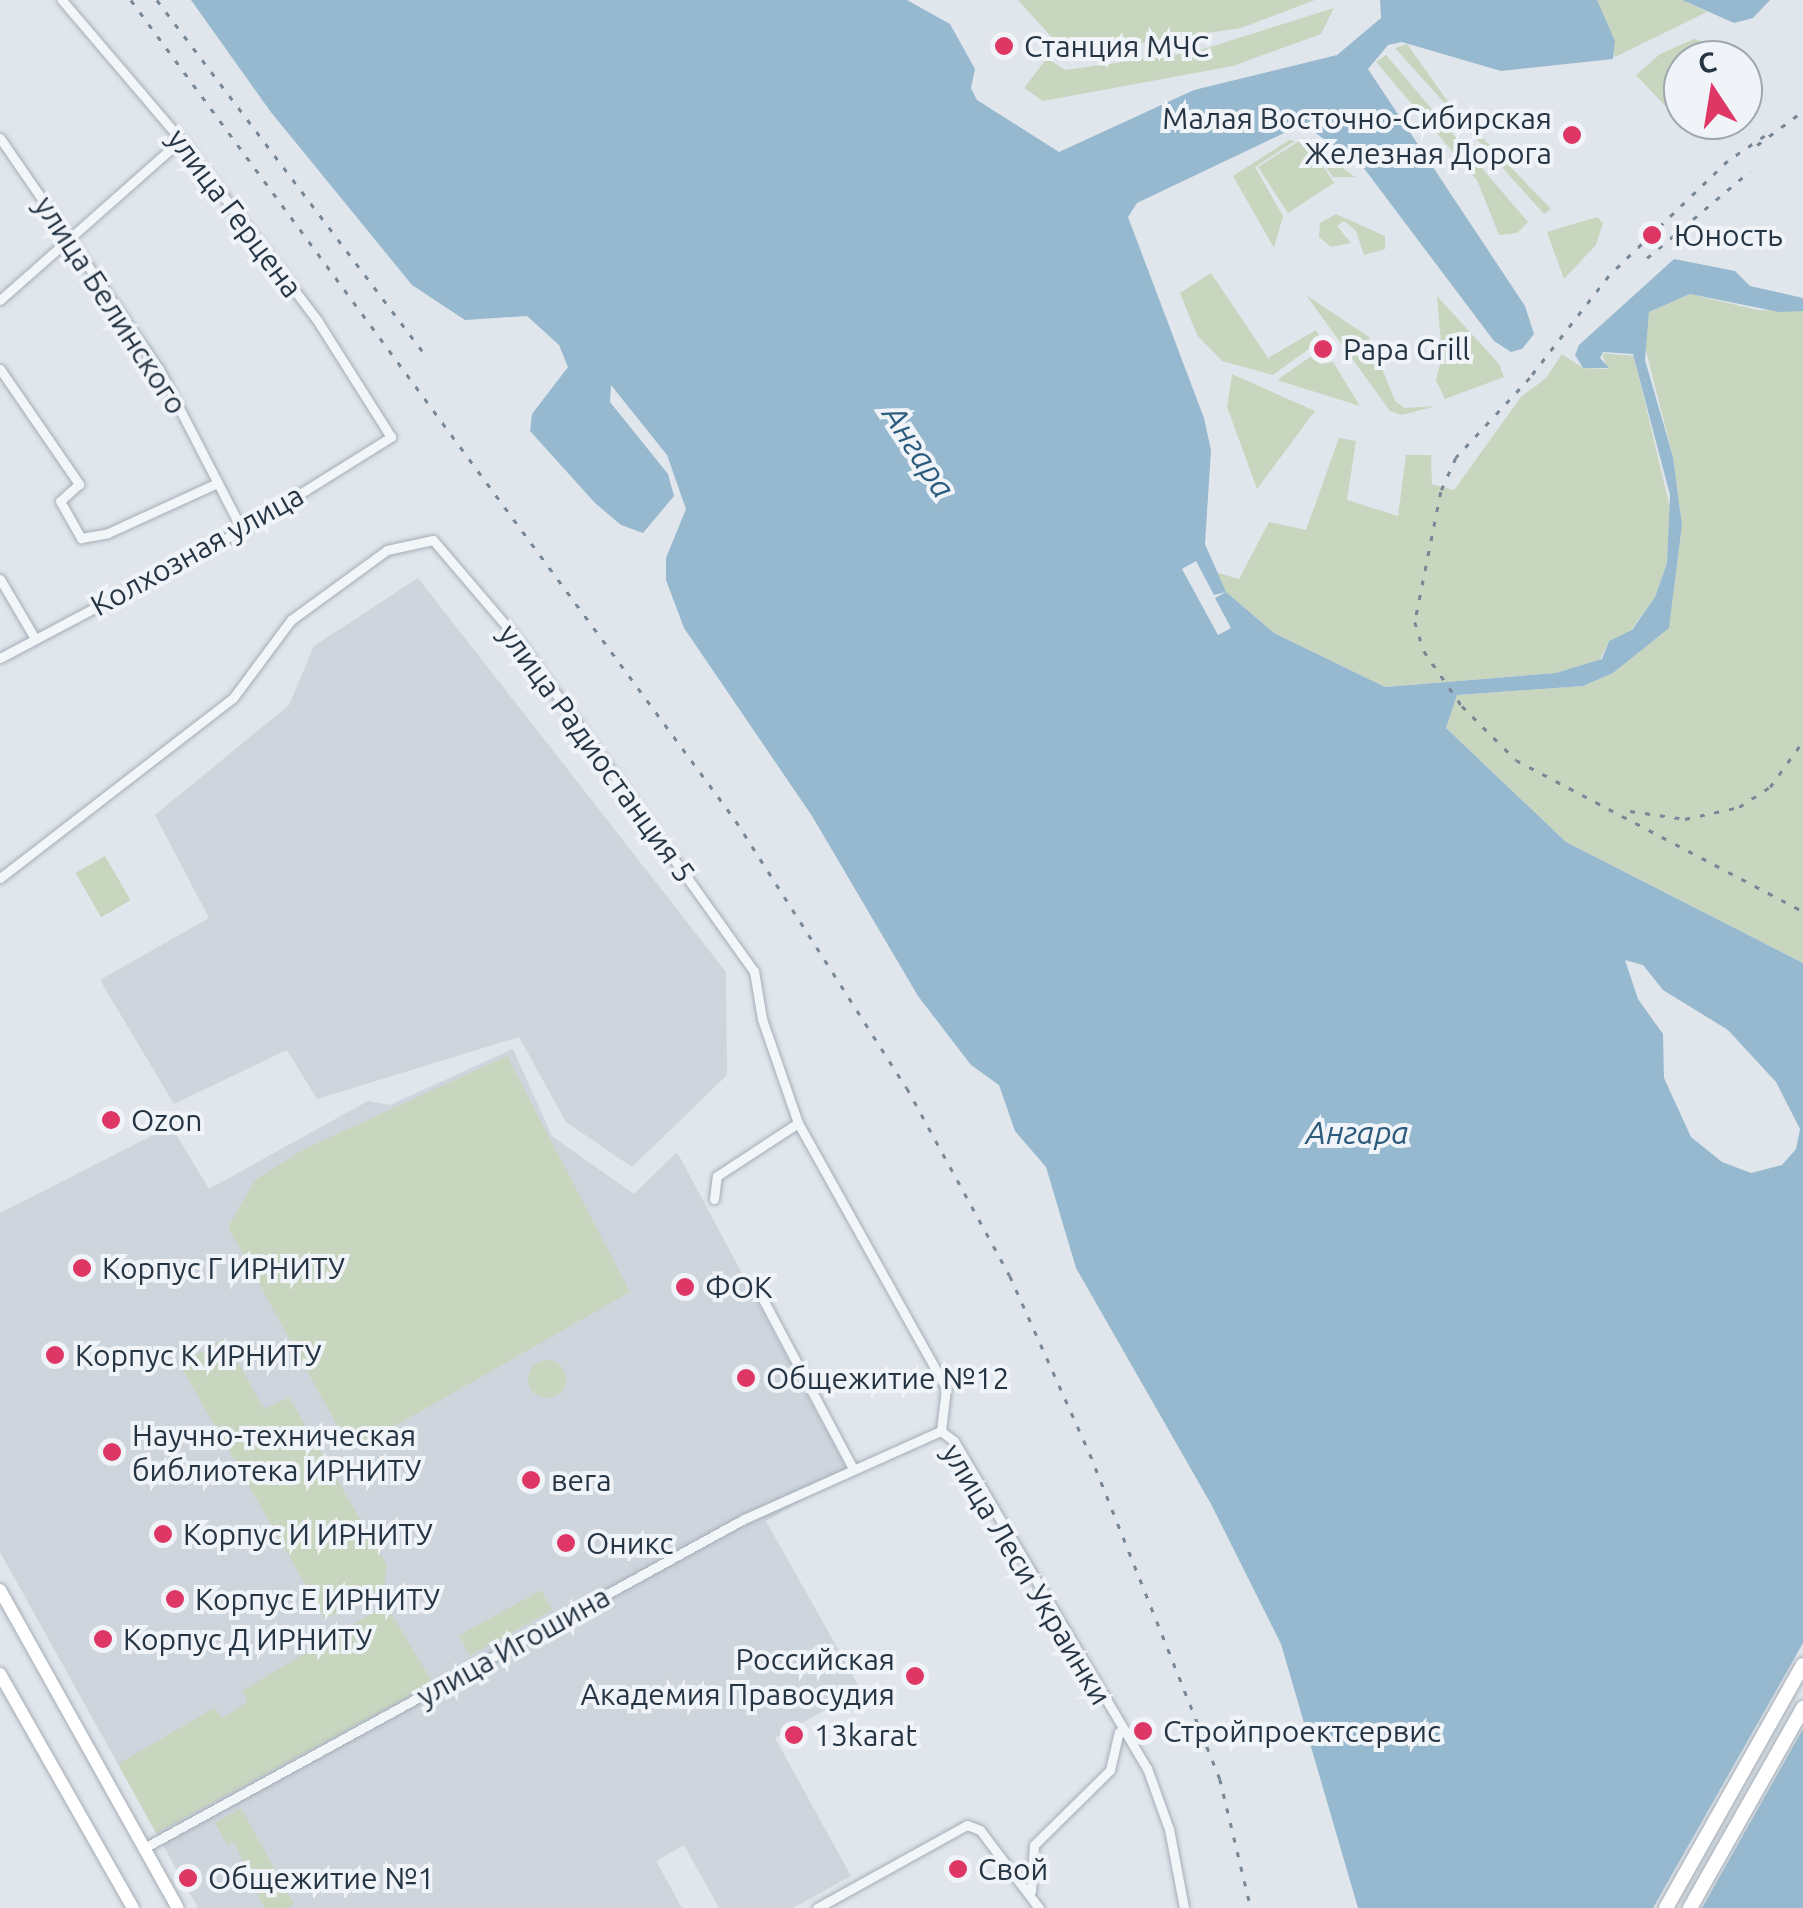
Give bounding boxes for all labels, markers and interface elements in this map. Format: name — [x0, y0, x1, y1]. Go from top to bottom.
place label: Станция МЧС — [1024, 28, 1209, 64]
marker: Станция МЧС — [993, 35, 1015, 57]
north arrow — [1663, 40, 1763, 140]
text: С — [1695, 45, 1719, 79]
place label: Малая Восточно-Сибирская Железная Дорога — [1162, 100, 1552, 170]
street label: улица Герцена — [160, 122, 310, 304]
marker: Малая Восточно-Сибирская Железная Дорога — [1561, 124, 1583, 146]
street label: улица Белинского — [27, 189, 195, 421]
place label: Юность — [1674, 217, 1783, 253]
marker: Юность — [1639, 222, 1665, 248]
place label: Papa Grill — [1343, 331, 1470, 367]
marker: Papa Grill — [1312, 338, 1334, 360]
water label: Ангара — [875, 397, 963, 505]
street label: Колхозная улица — [84, 477, 310, 623]
street label: улица Радиостанция 5 — [491, 617, 703, 889]
place label: Ozon — [131, 1102, 202, 1138]
marker: Ozon — [100, 1109, 122, 1131]
water label: Ангара — [1305, 1113, 1409, 1151]
place label: Корпус Г ИРНИТУ — [102, 1250, 345, 1286]
marker: Корпус Г ИРНИТУ — [71, 1257, 93, 1279]
place label: ФОК — [705, 1269, 772, 1305]
marker: ФОК — [674, 1276, 696, 1298]
place label: Корпус К ИРНИТУ — [75, 1337, 321, 1373]
marker: Корпус К ИРНИТУ — [44, 1344, 66, 1366]
place label: Общежитие №12 — [766, 1360, 1009, 1396]
marker: Общежитие №12 — [735, 1367, 757, 1389]
place label: Научно-техническая библиотека ИРНИТУ — [132, 1417, 421, 1488]
street label: улица Леси Украинки — [935, 1437, 1119, 1711]
marker: Научно-техническая библиотека ИРНИТУ — [101, 1441, 123, 1463]
place label: вега — [551, 1462, 612, 1498]
marker: вега — [520, 1469, 542, 1491]
place label: Корпус И ИРНИТУ — [183, 1516, 433, 1552]
marker: Корпус И ИРНИТУ — [152, 1523, 174, 1545]
place label: Оникс — [586, 1525, 674, 1561]
marker: Оникс — [555, 1532, 577, 1554]
street label: улица Игошина — [410, 1578, 616, 1714]
place label: Корпус Е ИРНИТУ — [195, 1581, 440, 1617]
marker: Корпус Е ИРНИТУ — [164, 1588, 186, 1610]
place label: Корпус Д ИРНИТУ — [123, 1621, 372, 1657]
marker: Корпус Д ИРНИТУ — [92, 1628, 114, 1650]
place label: Российская Академия Правосудия — [580, 1641, 895, 1712]
marker: Российская Академия Правосудия — [904, 1665, 926, 1687]
place label: Стройпроектсервис — [1163, 1713, 1441, 1749]
place label: 13karat — [814, 1717, 917, 1753]
marker: Стройпроектсервис — [1132, 1720, 1154, 1742]
marker: 13karat — [783, 1724, 805, 1746]
place label: Свой — [978, 1851, 1048, 1887]
marker: Свой — [947, 1858, 969, 1880]
place label: Общежитие №1 — [208, 1860, 434, 1896]
marker: Общежитие №1 — [177, 1867, 199, 1889]

